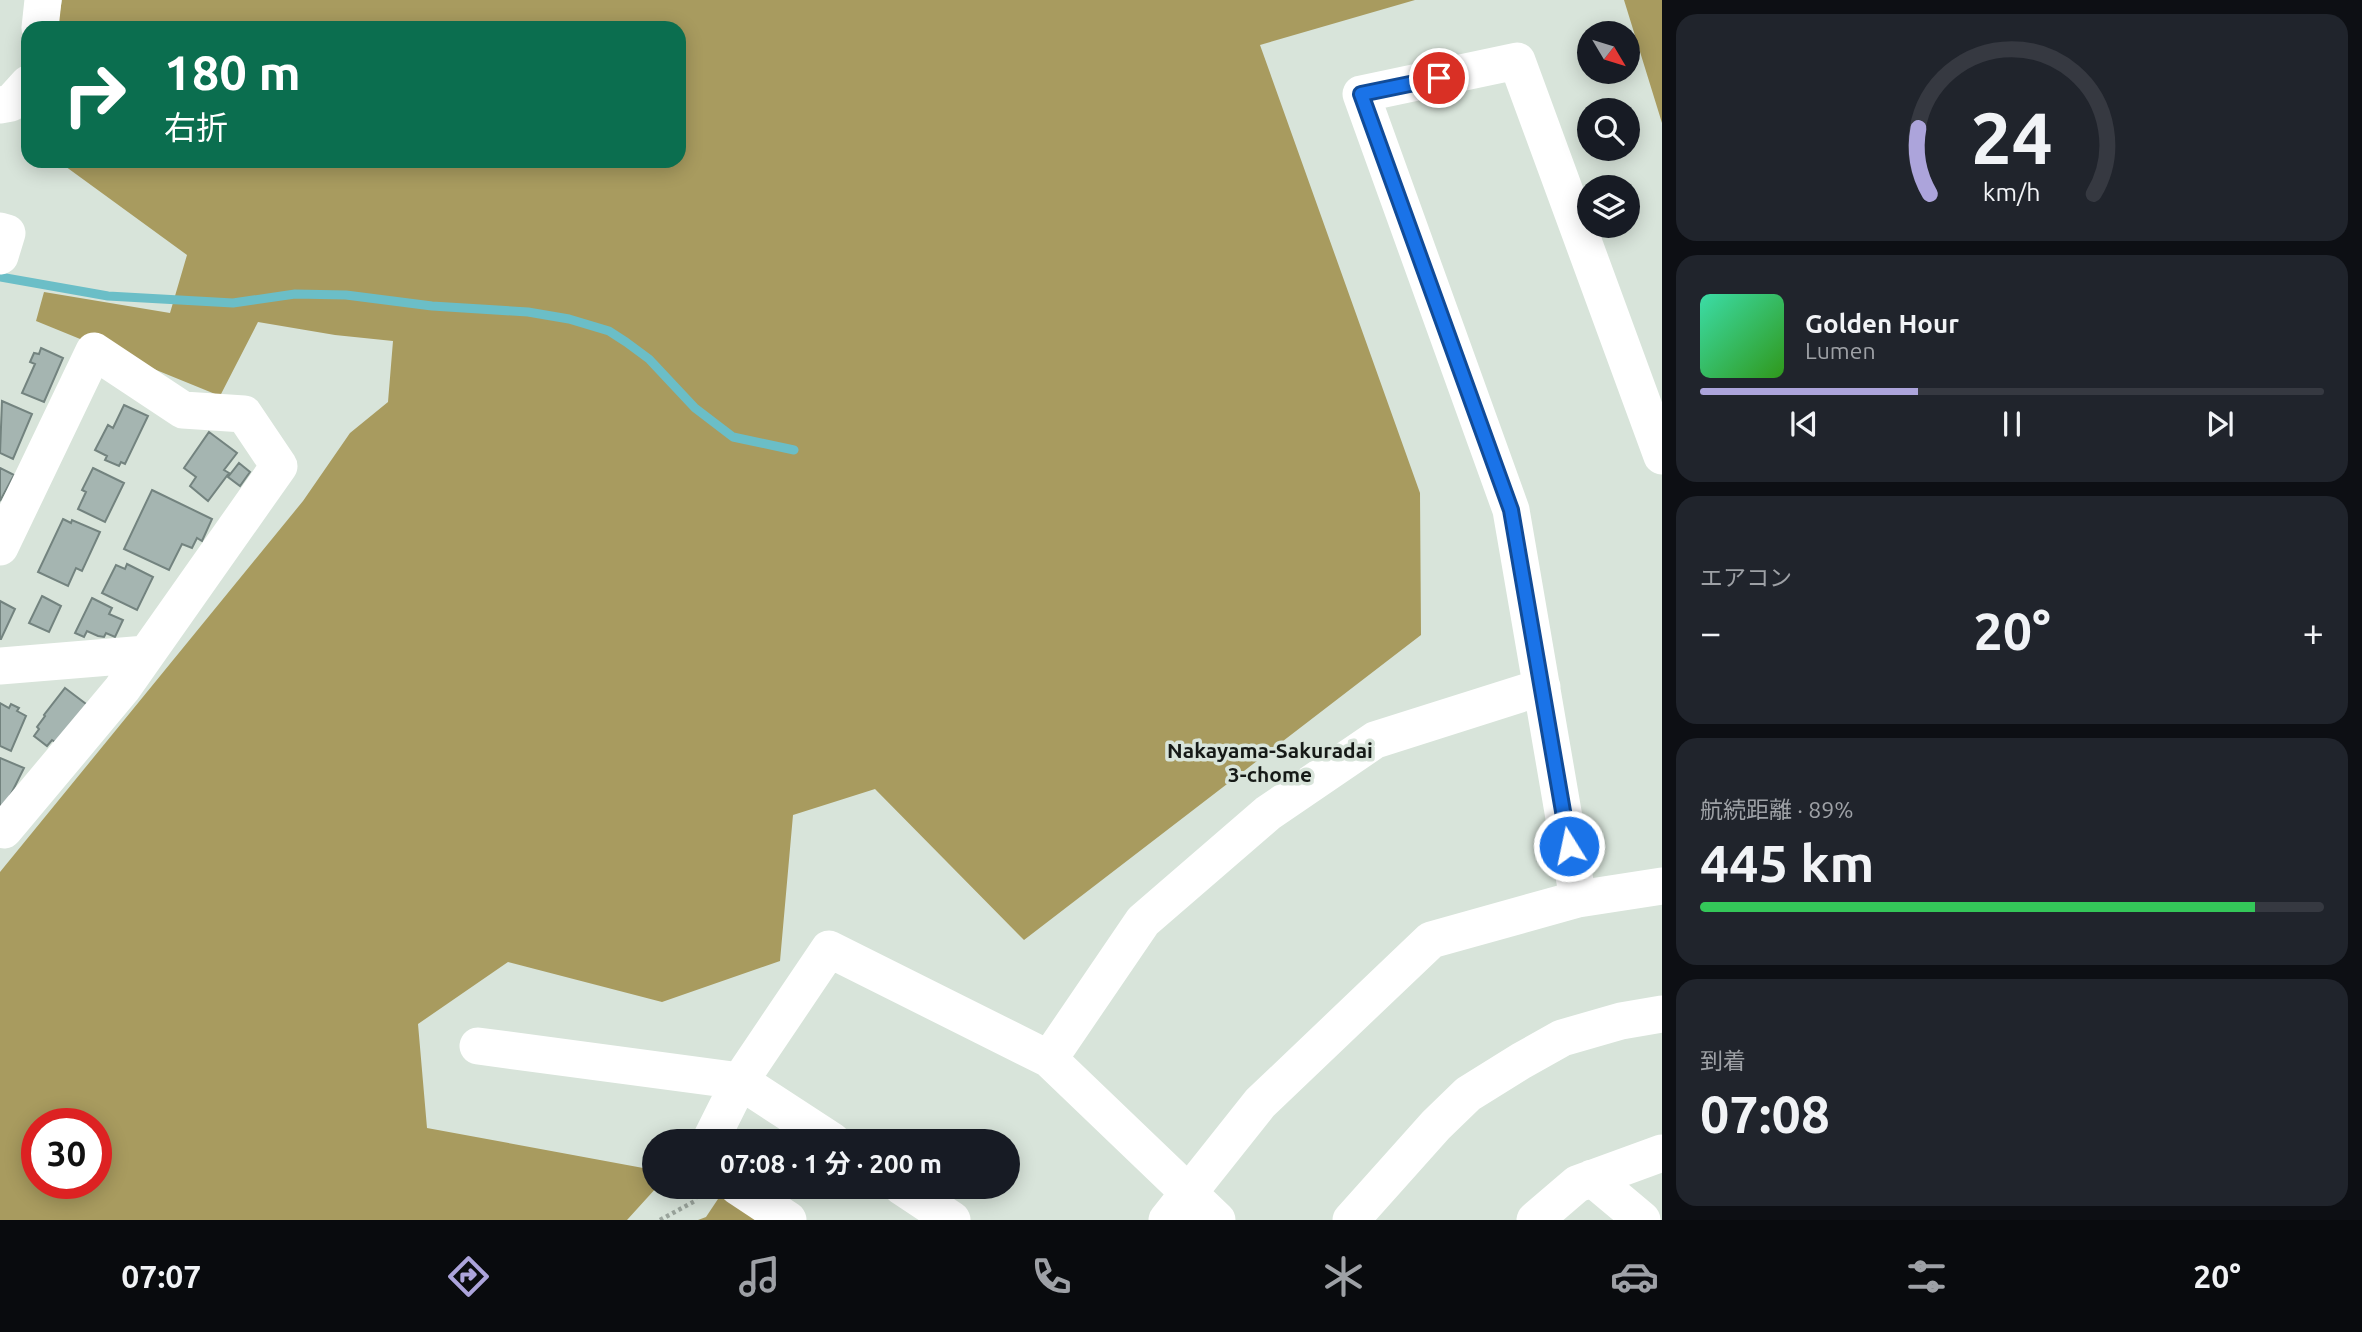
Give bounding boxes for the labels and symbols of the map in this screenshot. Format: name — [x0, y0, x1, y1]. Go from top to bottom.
north arrow — [1577, 21, 1640, 84]
pin — [1409, 48, 1469, 108]
district label: Nakayama-Sakuradai 3-chome — [1167, 738, 1373, 786]
position arrow — [1532, 809, 1606, 883]
speed limit sign: 30 — [21, 1108, 112, 1199]

